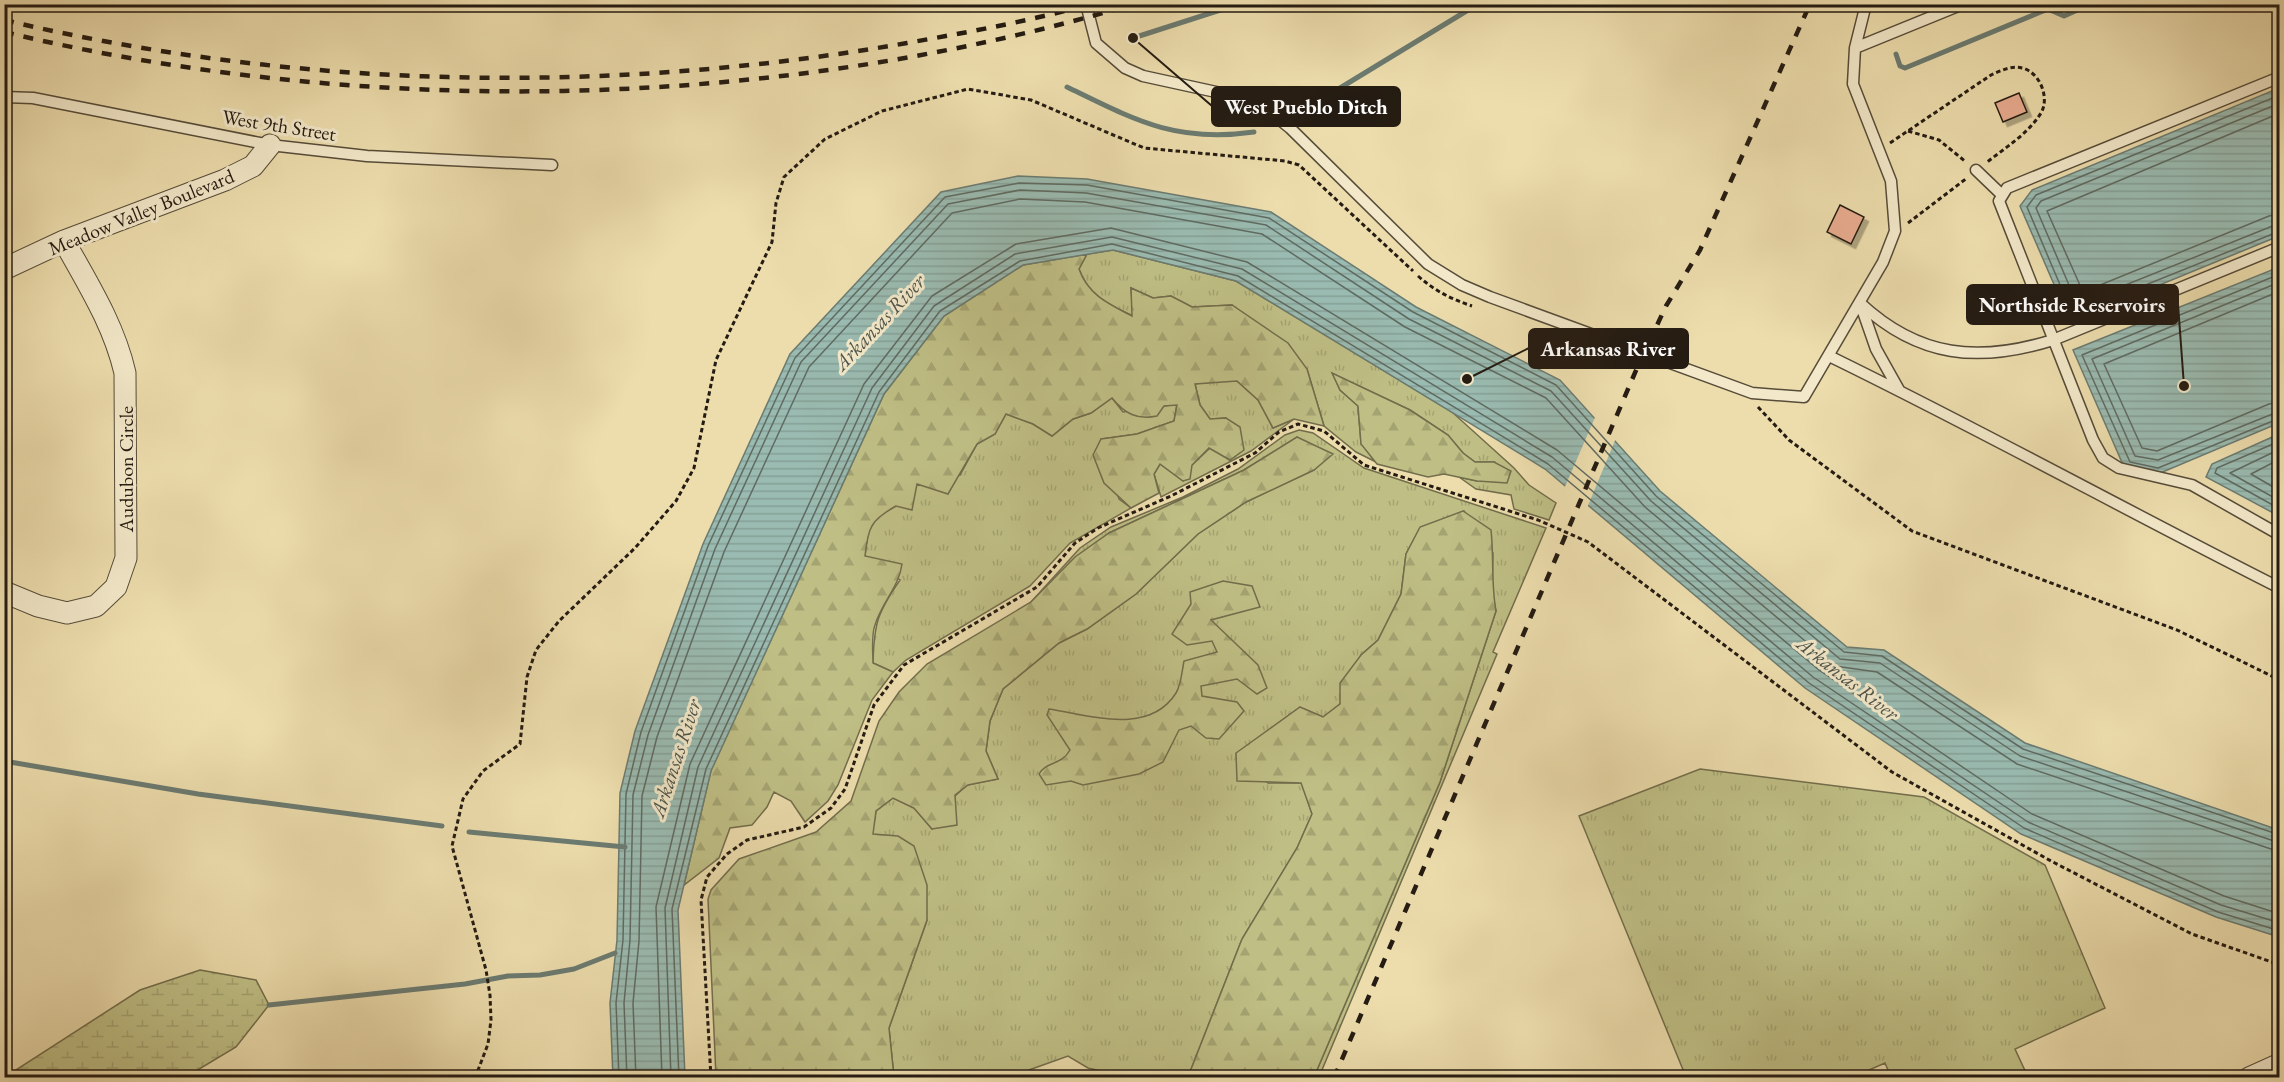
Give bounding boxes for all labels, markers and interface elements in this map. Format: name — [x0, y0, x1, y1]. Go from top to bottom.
callout: West Pueblo Ditch — [1212, 87, 1400, 126]
text: West Pueblo Ditch — [1224, 93, 1388, 120]
street label: West 9th Street — [220, 103, 339, 147]
street label: Meadow Valley Boulevard — [44, 162, 239, 261]
water label: Arkansas River — [826, 267, 931, 377]
callout: Northside Reservoirs — [1967, 285, 2178, 324]
text: Northside Reservoirs — [1979, 291, 2165, 318]
callout: Arkansas River — [1529, 329, 1688, 368]
text: Arkansas River — [1539, 335, 1676, 362]
street label: Audubon Circle — [113, 406, 139, 533]
water label: Arkansas River — [1790, 628, 1905, 727]
water label: Arkansas River — [643, 695, 707, 822]

